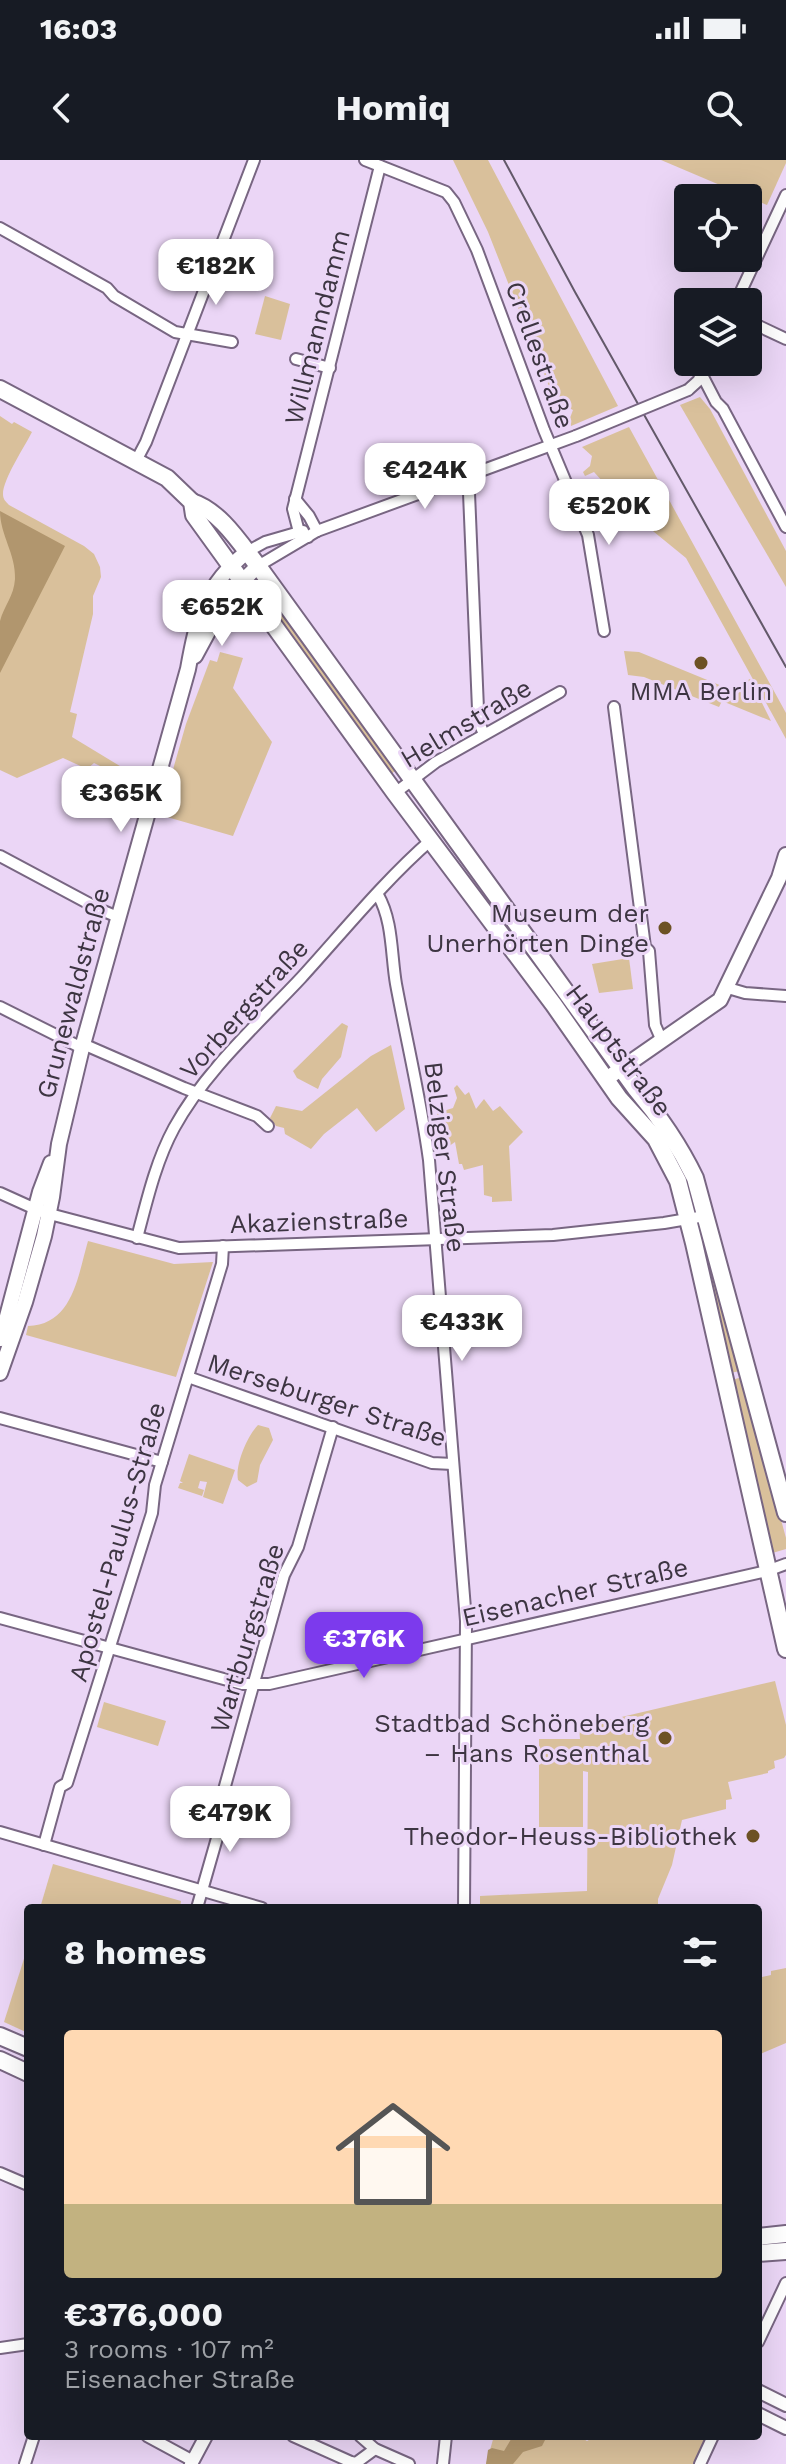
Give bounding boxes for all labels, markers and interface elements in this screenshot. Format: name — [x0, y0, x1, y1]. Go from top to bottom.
text: 16:03 — [40, 11, 117, 46]
icon: back — [40, 86, 84, 130]
icon: search — [702, 86, 746, 130]
text: Homiq — [335, 87, 451, 129]
map controls — [674, 184, 762, 376]
button: locate — [674, 184, 762, 272]
street label: Willmanndamm — [278, 226, 356, 428]
pin: €182K — [160, 239, 272, 307]
text: €182K — [176, 250, 256, 280]
street label: Crellestraße — [499, 277, 581, 433]
button: layers — [674, 288, 762, 376]
pin: €424K — [369, 443, 481, 511]
text: €424K — [383, 454, 467, 484]
pin: €520K — [553, 479, 665, 547]
text: €520K — [567, 490, 651, 520]
pin: €652K — [166, 580, 278, 648]
text: €652K — [181, 591, 263, 621]
marker: MMA Berlin — [692, 654, 710, 672]
street label: Helmstraße — [395, 672, 537, 774]
place label: MMA Berlin — [630, 676, 772, 706]
pin: €365K — [65, 766, 177, 834]
text: €365K — [80, 777, 162, 807]
street label: Grunewaldstraße — [30, 884, 116, 1102]
place label: Museum der Unerhörten Dinge — [426, 898, 649, 958]
marker: Museum der Unerhörten Dinge — [656, 919, 674, 937]
street label: Vorbergstraße — [173, 933, 315, 1085]
street label: Hauptstraße — [560, 978, 678, 1122]
street label: Belziger Straße — [418, 1060, 472, 1254]
street label: Akazienstraße — [229, 1203, 409, 1239]
pin: €433K — [406, 1295, 518, 1363]
text: €433K — [420, 1306, 504, 1336]
street label: Merseburger Straße — [204, 1347, 450, 1453]
street label: Apostel-Paulus-Straße — [63, 1399, 171, 1685]
street label: Wartburgstraße — [204, 1540, 290, 1736]
street label: Eisenacher Straße — [459, 1551, 691, 1633]
pin: €376K — [308, 1612, 420, 1680]
text: €376K — [323, 1623, 405, 1653]
place label: Stadtbad Schöneberg – Hans Rosenthal — [374, 1708, 649, 1768]
marker: Stadtbad Schöneberg – Hans Rosenthal — [656, 1729, 674, 1747]
pin: €479K — [174, 1786, 286, 1854]
text: €479K — [188, 1797, 272, 1827]
place label: Theodor-Heuss-Bibliothek — [403, 1821, 737, 1851]
marker: Theodor-Heuss-Bibliothek — [744, 1827, 762, 1845]
icon: filters — [678, 1930, 722, 1974]
text: 8 homes — [64, 1932, 206, 1972]
icon: home — [321, 2082, 465, 2226]
text: €376,000 — [64, 2294, 223, 2334]
text: 3 rooms · 107 m² — [64, 2334, 274, 2364]
text: Eisenacher Straße — [64, 2364, 295, 2394]

